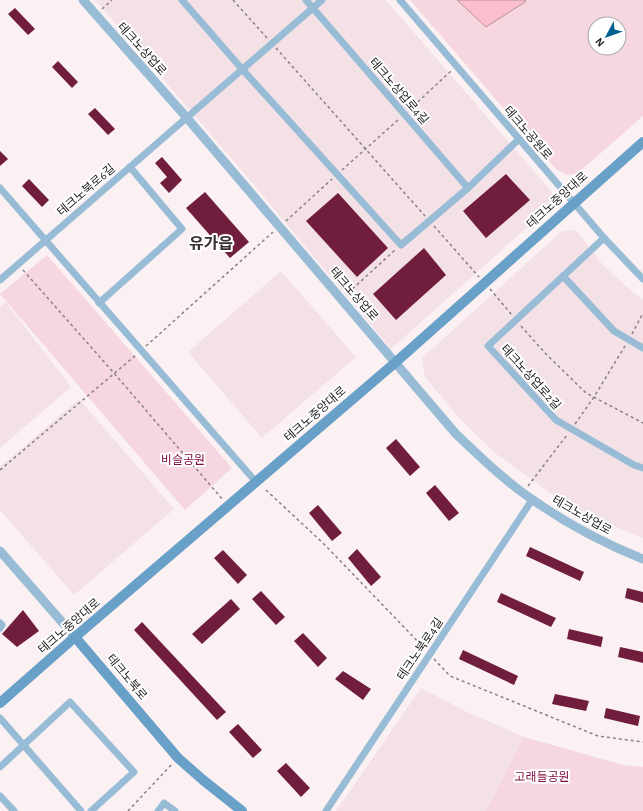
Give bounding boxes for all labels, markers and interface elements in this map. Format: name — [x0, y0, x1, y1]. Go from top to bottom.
north arrow — [587, 16, 627, 56]
street label: 테크노상업로 — [115, 20, 169, 78]
text: N — [593, 36, 606, 49]
street label: 테크노상업로4길 — [367, 56, 431, 126]
street label: 테크노공원로 — [502, 104, 554, 162]
street label: 테크노북로6길 — [55, 162, 117, 218]
street label: 테크노중앙대로 — [524, 170, 590, 230]
district label: 유가읍 — [189, 235, 233, 252]
street label: 테크노상업로 — [328, 265, 380, 323]
street label: 테크노상업로2길 — [499, 342, 563, 412]
street label: 테크노중앙대로 — [282, 384, 348, 444]
park label: 비슬공원 — [161, 454, 205, 466]
street label: 테크노상업로 — [550, 493, 614, 537]
street label: 테크노중앙대로 — [36, 596, 102, 656]
street label: 테크노북로4길 — [395, 616, 445, 682]
street label: 테크노북로 — [105, 652, 149, 702]
park label: 고래들공원 — [514, 771, 570, 783]

